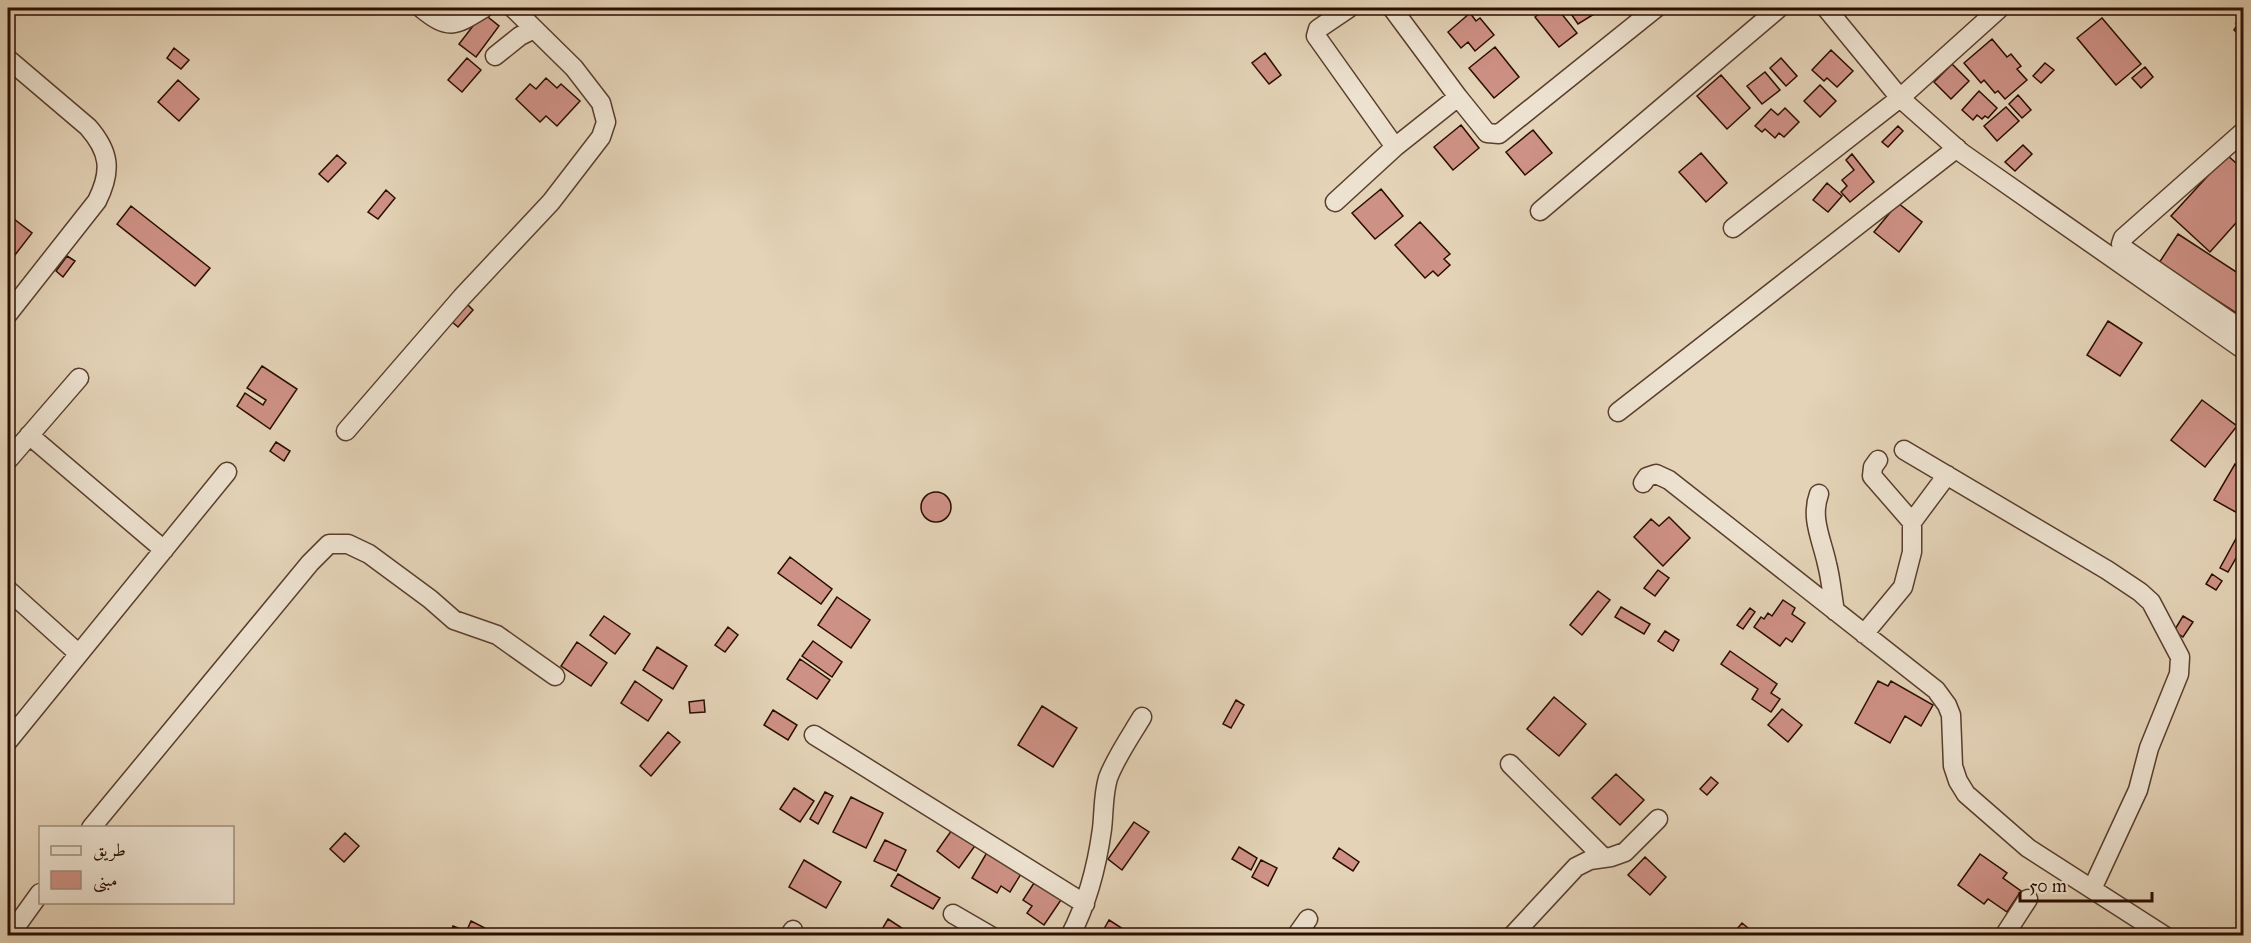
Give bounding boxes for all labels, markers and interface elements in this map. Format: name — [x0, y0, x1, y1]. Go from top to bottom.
legend — [39, 826, 234, 904]
text: طريق — [93, 839, 126, 862]
scale bar — [2020, 865, 2152, 903]
text: مبنى — [93, 869, 118, 893]
text: 50 m — [2029, 875, 2067, 897]

